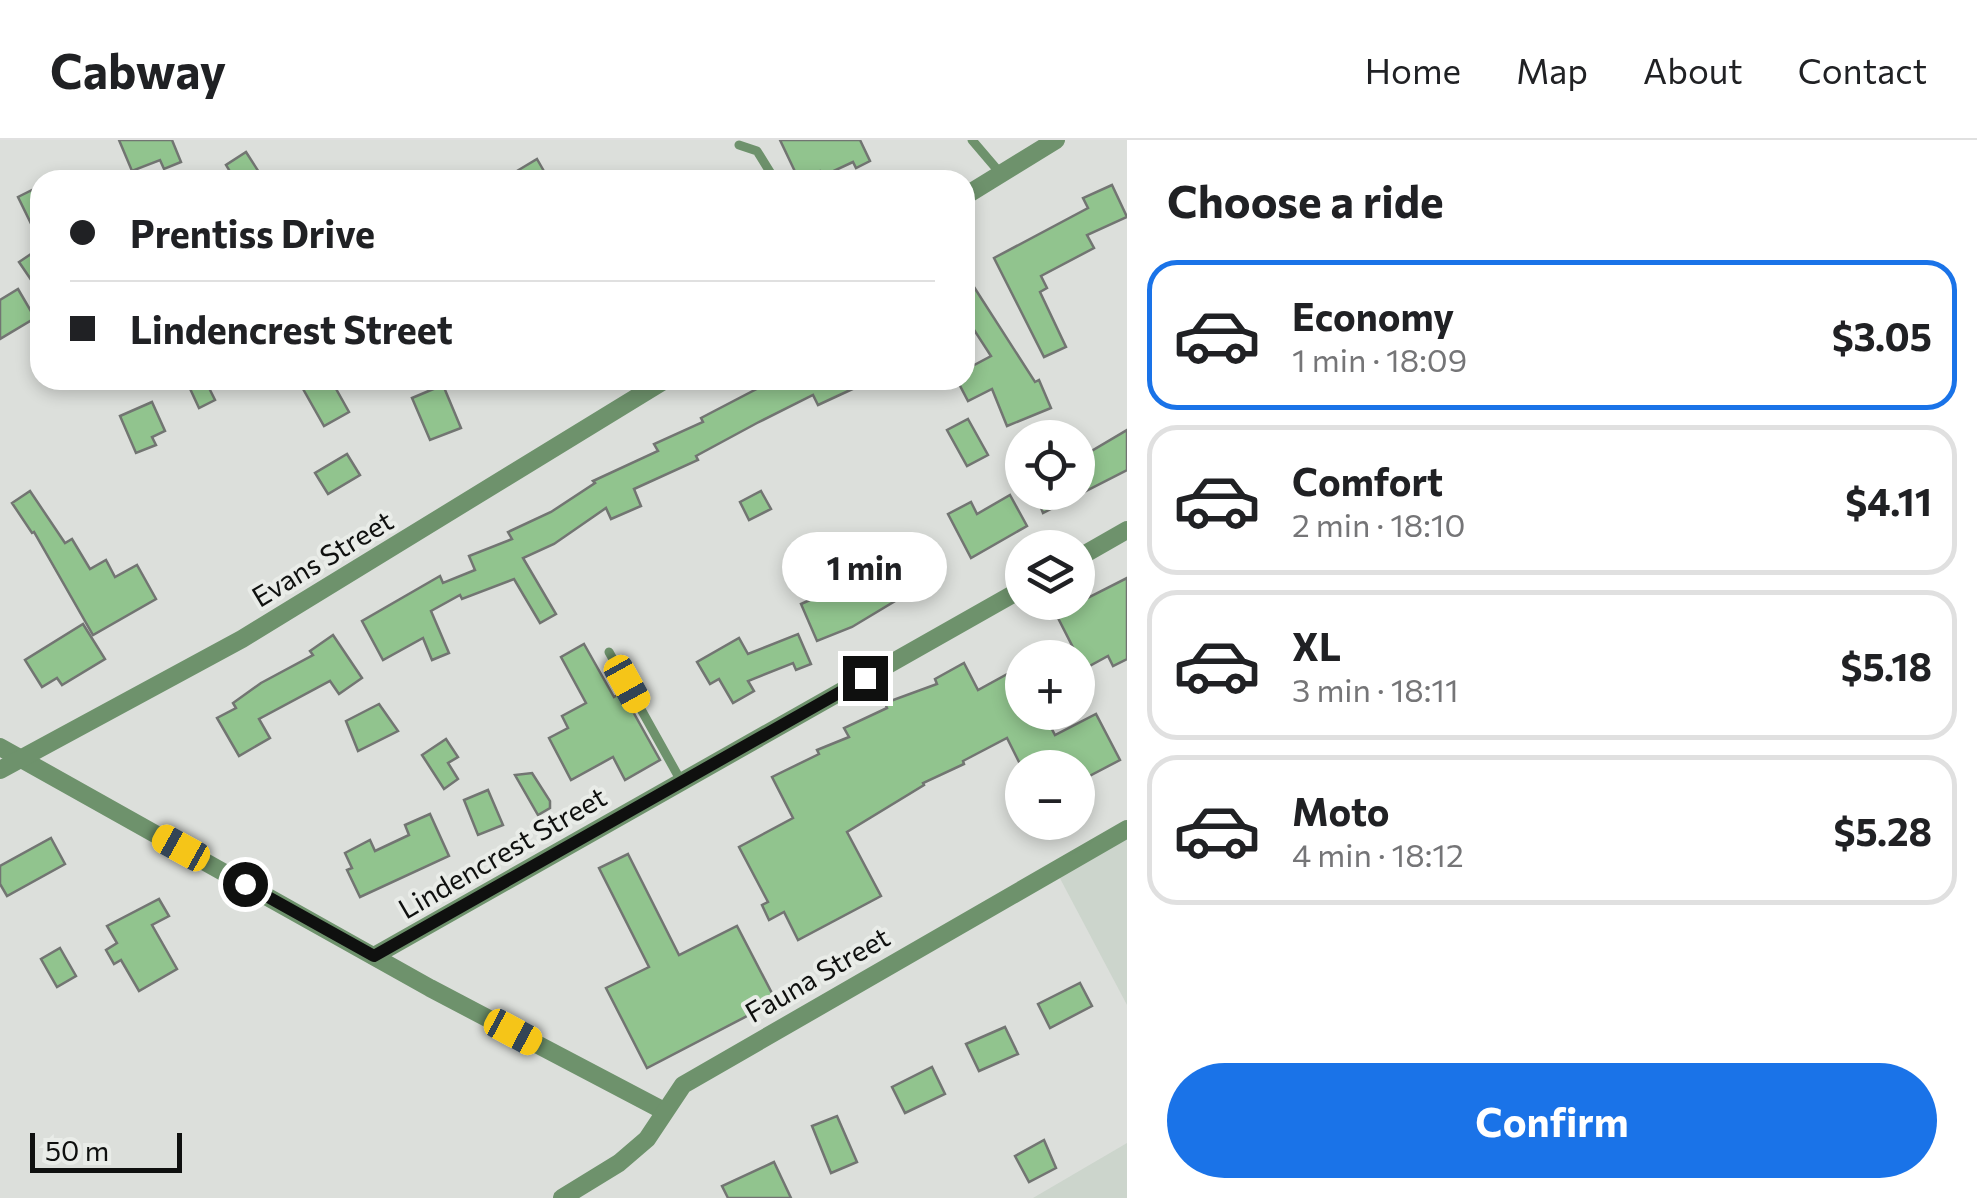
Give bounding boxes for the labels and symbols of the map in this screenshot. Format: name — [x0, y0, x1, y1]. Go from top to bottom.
street label: Evans Street — [245, 503, 399, 613]
callout: 1 min — [782, 533, 948, 603]
car — [599, 650, 655, 718]
route end — [843, 656, 888, 701]
street label: Lindencrest Street — [392, 779, 612, 925]
car — [147, 820, 215, 876]
route start — [223, 862, 268, 907]
street label: Fauna Street — [739, 919, 895, 1029]
car — [479, 1005, 547, 1059]
scale bar — [30, 1128, 182, 1172]

